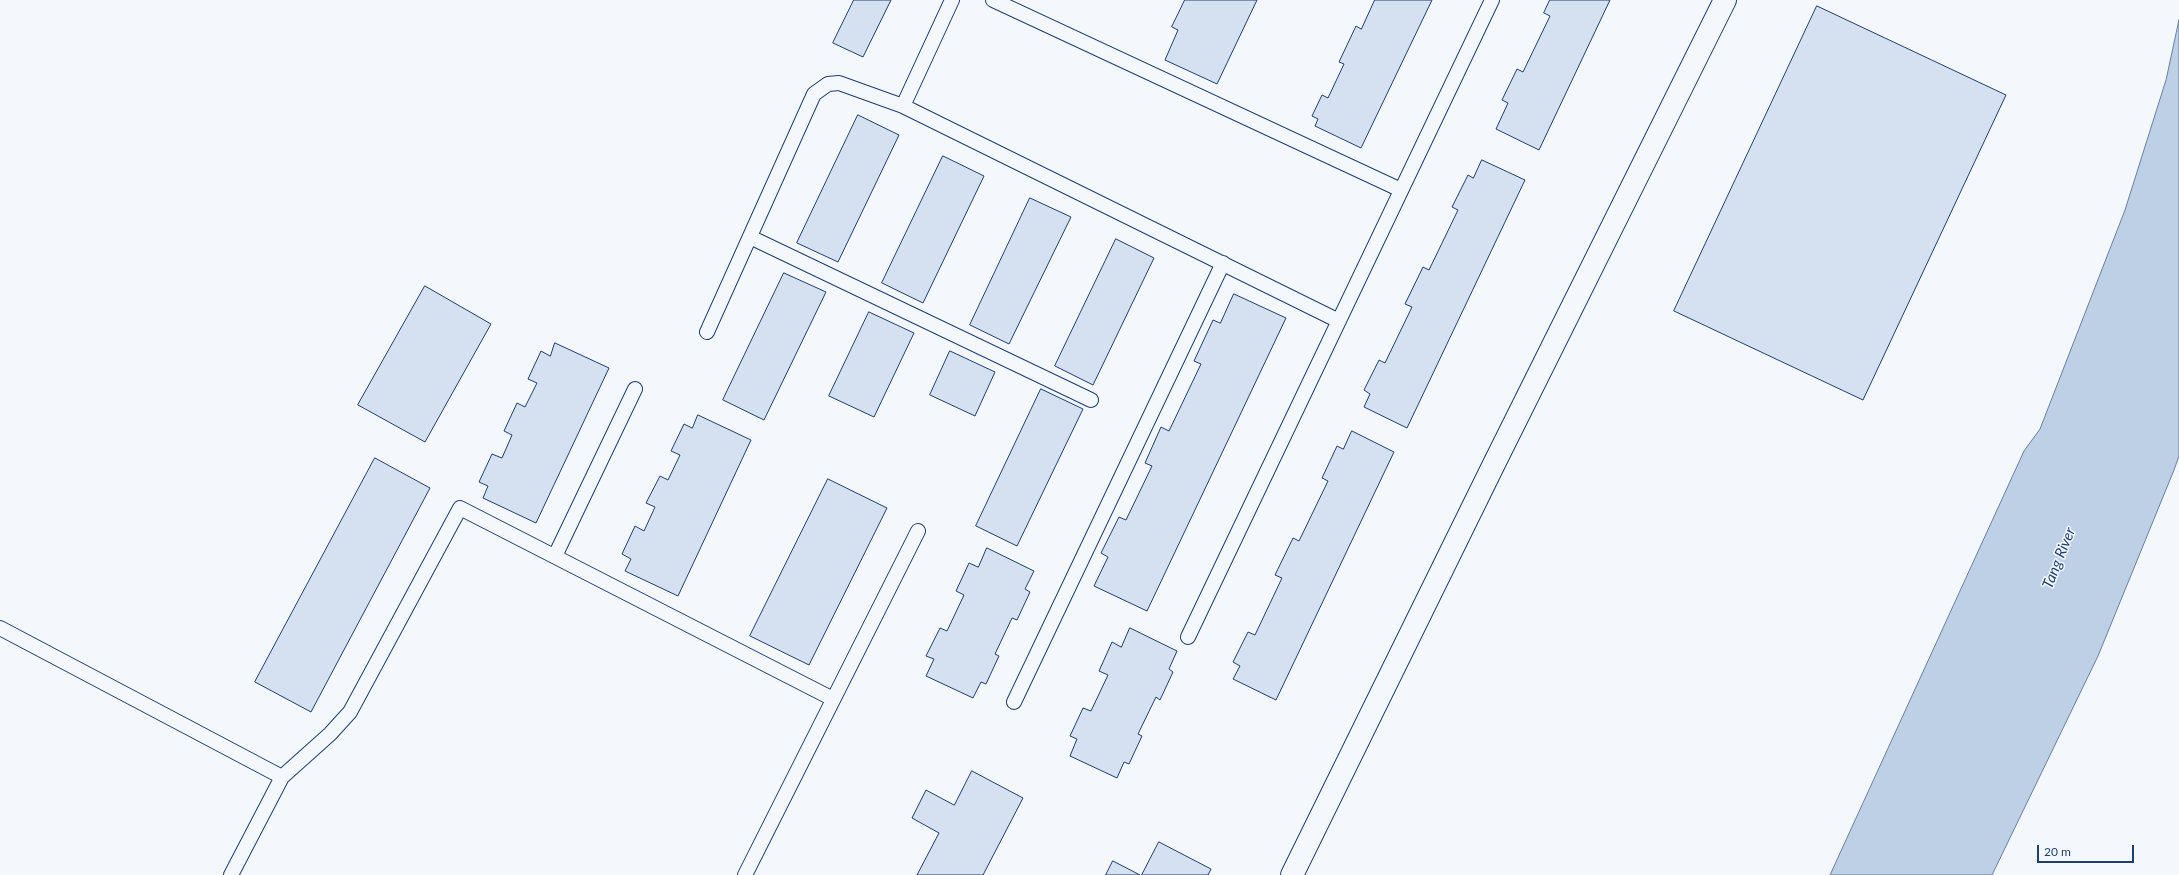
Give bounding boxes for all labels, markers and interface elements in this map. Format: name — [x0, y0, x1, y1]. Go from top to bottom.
water label: Tang River — [2039, 525, 2079, 591]
scale bar — [2039, 837, 2136, 863]
text: 20 m — [2044, 844, 2071, 859]

